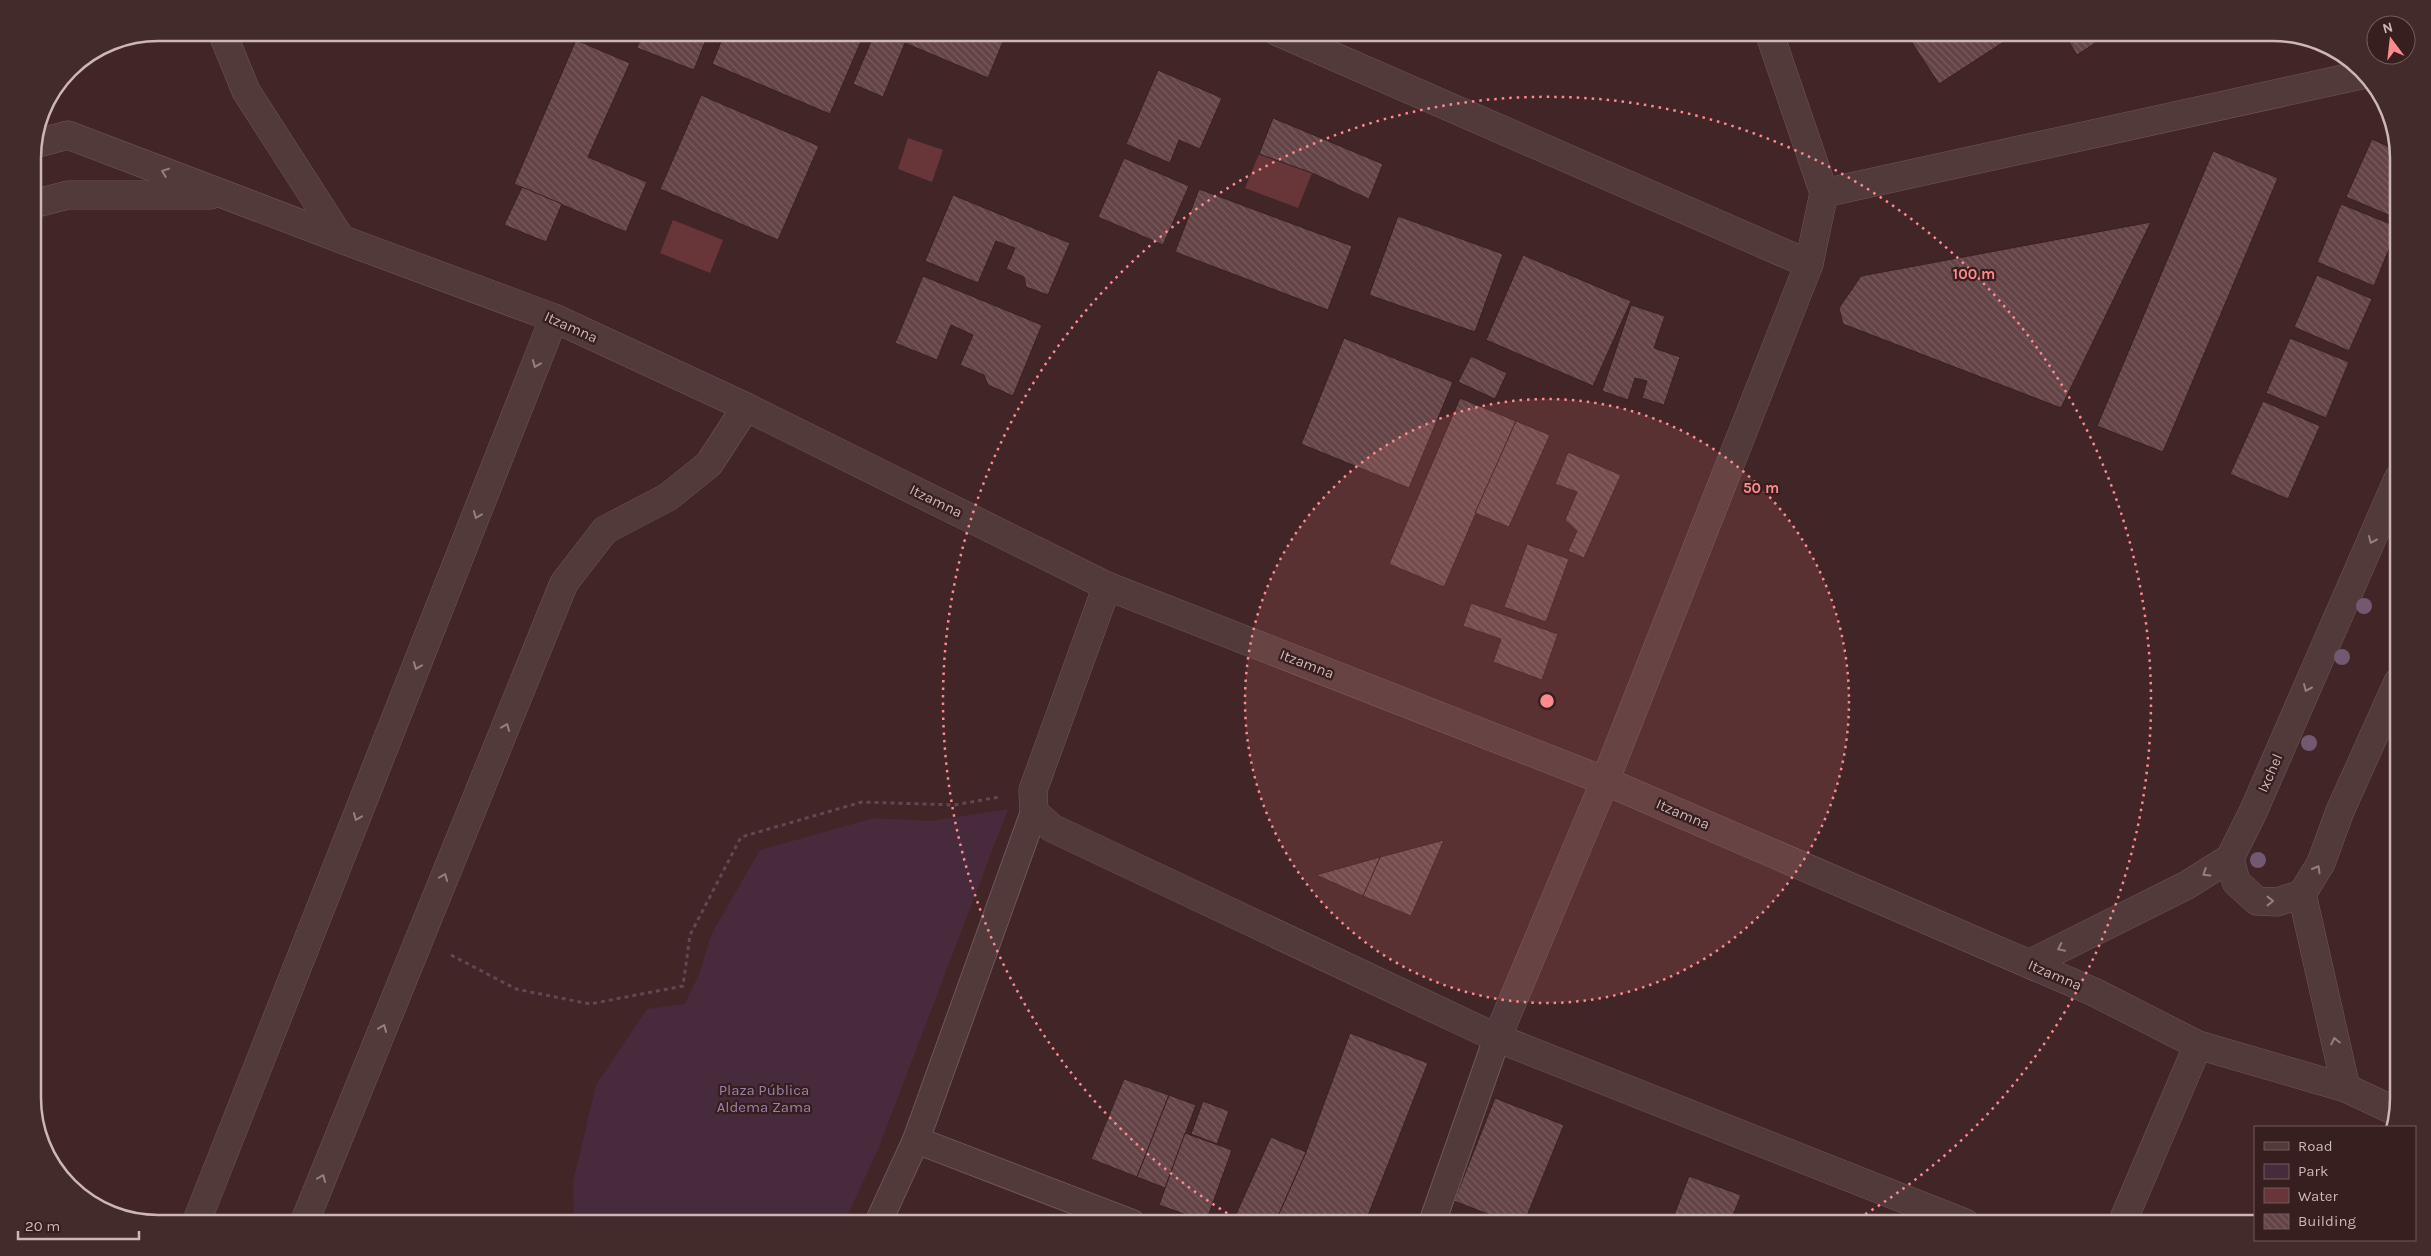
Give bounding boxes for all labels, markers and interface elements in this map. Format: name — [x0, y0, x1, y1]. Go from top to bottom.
north arrow — [2366, 15, 2416, 65]
text: N — [2381, 18, 2395, 37]
one-way arrow — [161, 168, 170, 178]
text: 100 m — [1953, 265, 1995, 283]
street label: Itzamna — [542, 307, 600, 347]
one-way arrow — [532, 359, 542, 367]
text: 50 m — [1743, 479, 1779, 497]
street label: Itzamna — [907, 481, 965, 521]
one-way arrow — [472, 510, 482, 518]
one-way arrow — [2367, 535, 2378, 544]
street label: Itzamna — [1277, 645, 1337, 683]
one-way arrow — [413, 661, 423, 670]
one-way arrow — [2302, 683, 2313, 692]
centre of rings — [1538, 692, 1556, 710]
one-way arrow — [500, 723, 510, 731]
street label: Ixchel — [2254, 751, 2286, 795]
street label: Itzamna — [1653, 795, 1713, 833]
one-way arrow — [353, 812, 363, 821]
one-way arrow — [2311, 865, 2321, 874]
one-way arrow — [2202, 867, 2211, 877]
one-way arrow — [438, 873, 449, 882]
one-way arrow — [2266, 896, 2274, 906]
one-way arrow — [2058, 942, 2067, 952]
street label: Itzamna — [2025, 956, 2085, 994]
one-way arrow — [377, 1024, 388, 1033]
one-way arrow — [2330, 1036, 2341, 1045]
park label: Plaza Pública Aldema Zama — [717, 1081, 811, 1116]
legend — [2254, 1126, 2416, 1241]
text: Road — [2298, 1137, 2333, 1155]
text: Park — [2298, 1162, 2328, 1180]
one-way arrow — [316, 1174, 327, 1183]
text: Water — [2298, 1187, 2339, 1205]
scale bar — [18, 1208, 139, 1240]
text: Building — [2298, 1212, 2356, 1230]
text: 20 m — [25, 1217, 60, 1235]

